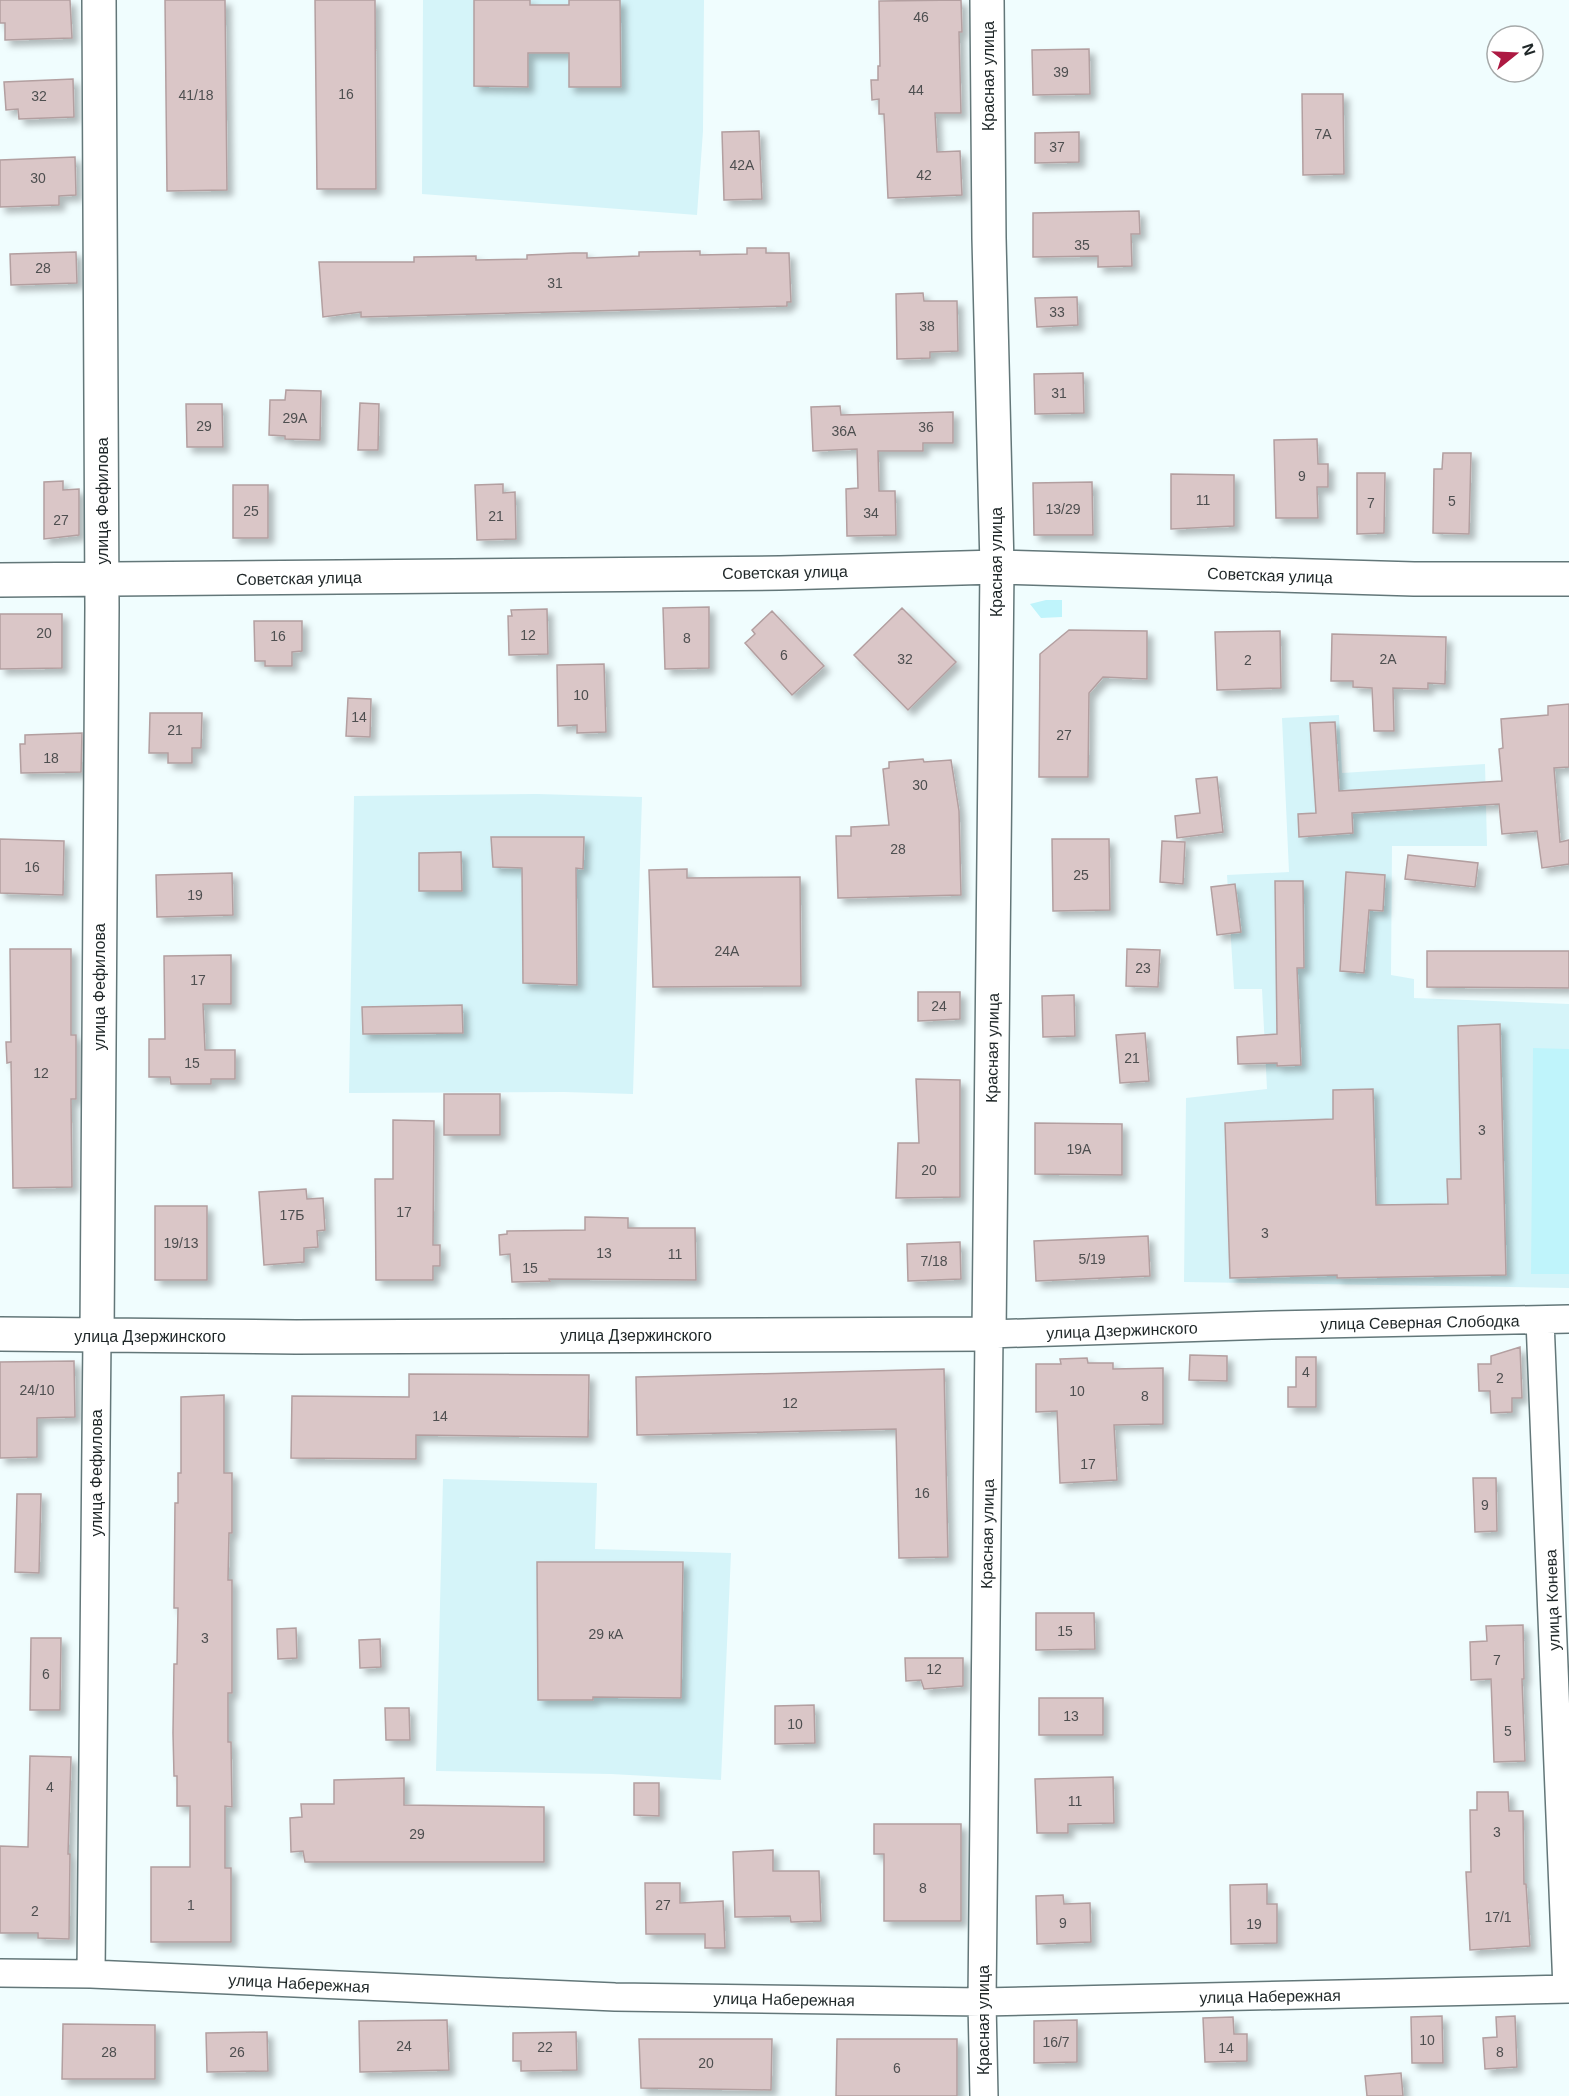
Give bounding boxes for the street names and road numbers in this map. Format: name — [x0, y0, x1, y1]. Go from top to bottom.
street label: Красная улица — [980, 21, 997, 131]
street label: улица Фефилова — [94, 437, 111, 565]
street label: Красная улица — [988, 507, 1005, 617]
street label: Советская улица — [722, 563, 848, 582]
street label: Советская улица — [1207, 565, 1333, 586]
street label: Советская улица — [236, 569, 362, 588]
street label: улица Фефилова — [91, 923, 108, 1051]
street label: Красная улица — [983, 993, 1002, 1103]
street label: улица Северная Слободка — [1320, 1312, 1520, 1333]
street label: улица Дзержинского — [1046, 1319, 1198, 1342]
street label: улица Дзержинского — [560, 1327, 712, 1344]
street label: улица Дзержинского — [74, 1328, 226, 1345]
street label: улица Фефилова — [88, 1409, 105, 1537]
street label: Красная улица — [978, 1479, 997, 1589]
street label: улица Конева — [1542, 1549, 1563, 1651]
street label: Красная улица — [975, 1965, 992, 2075]
street label: улица Набережная — [228, 1971, 370, 1996]
street label: улица Набережная — [1199, 1987, 1341, 2006]
street label: улица Набережная — [713, 1990, 855, 2009]

